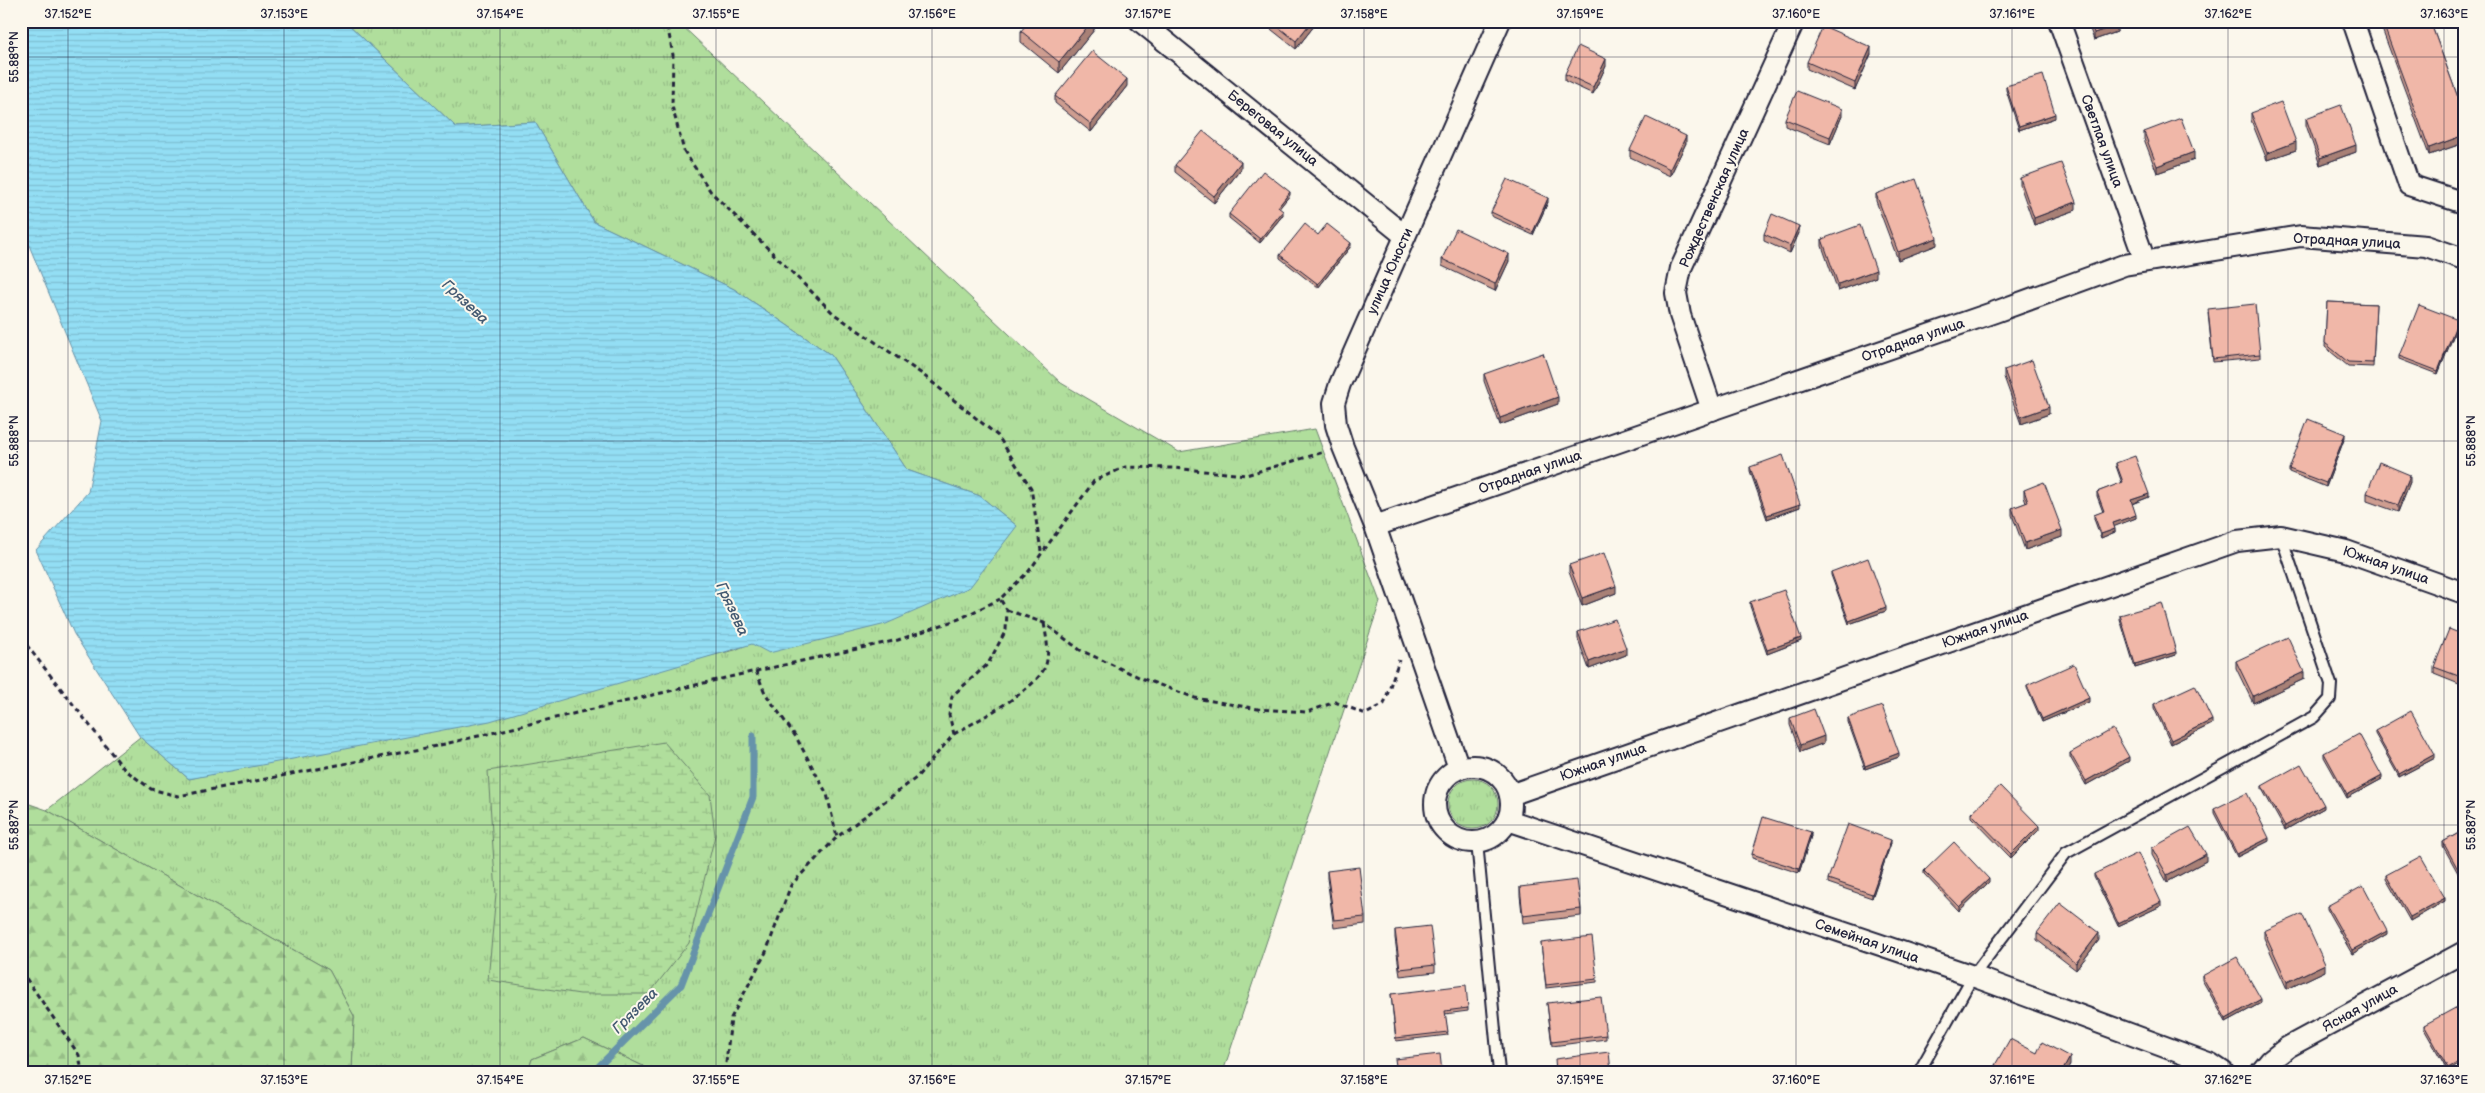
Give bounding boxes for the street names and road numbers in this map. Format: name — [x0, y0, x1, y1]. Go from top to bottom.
street label: Береговая улица — [1224, 86, 1322, 170]
street label: Светлая улица — [2077, 92, 2127, 190]
street label: Рождественская улица — [1676, 125, 1753, 270]
street label: улица Юности — [1363, 225, 1417, 317]
street label: Отрадная улица — [2293, 230, 2402, 252]
street label: Отрадная улица — [1859, 314, 1967, 366]
street label: Отрадная улица — [1476, 446, 1584, 498]
street label: Южная улица — [2341, 542, 2432, 588]
street label: Южная улица — [1940, 606, 2031, 652]
street label: Южная улица — [1558, 739, 1649, 785]
street label: Семейная улица — [1813, 915, 1922, 967]
street label: Ясная улица — [2320, 980, 2401, 1036]

